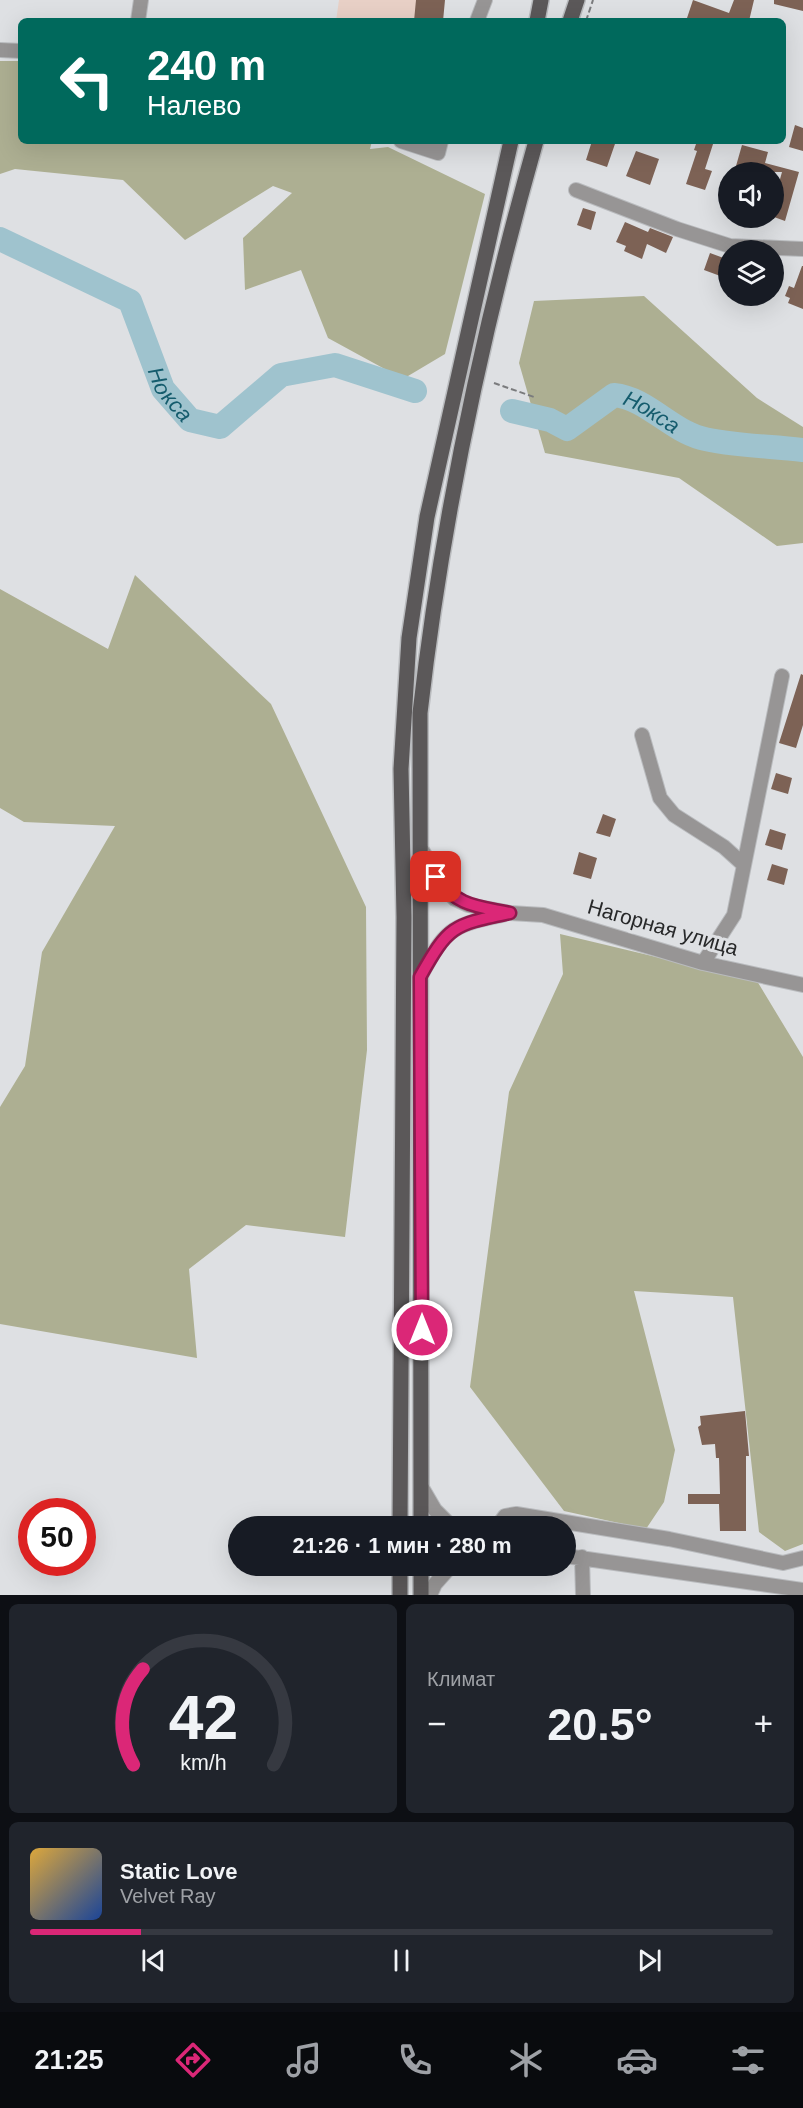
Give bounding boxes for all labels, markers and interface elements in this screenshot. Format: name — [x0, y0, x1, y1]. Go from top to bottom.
icon: left — [48, 42, 126, 120]
text: 240 m — [147, 42, 266, 89]
text: Налево — [147, 91, 241, 121]
map controls — [718, 162, 784, 306]
button: sound — [718, 162, 784, 228]
button: layers — [718, 240, 784, 306]
water label: Нокса — [143, 363, 198, 426]
water label: Нокса — [620, 385, 685, 438]
pin — [410, 851, 461, 902]
icon: arrive — [419, 860, 452, 893]
street label: Нагорная улица — [585, 894, 741, 960]
position arrow — [390, 1298, 454, 1362]
speed limit sign: 50 — [18, 1498, 96, 1576]
text: 21:26 · 1 мин · 280 m — [292, 1533, 512, 1558]
text: Климат — [427, 1668, 495, 1690]
text: 42 — [168, 1683, 238, 1752]
text: 20.5° — [547, 1699, 653, 1750]
text: − — [427, 1705, 446, 1742]
text: + — [754, 1705, 773, 1742]
text: km/h — [180, 1752, 226, 1776]
text: Static Love — [120, 1859, 237, 1884]
text: Velvet Ray — [120, 1885, 216, 1907]
icon: previous — [137, 1944, 170, 1977]
icon: pause — [385, 1944, 418, 1977]
icon: next — [633, 1944, 666, 1977]
icon: directions — [172, 2039, 214, 2081]
icon: music — [283, 2039, 325, 2081]
icon: phone — [394, 2039, 436, 2081]
icon: climate — [505, 2039, 547, 2081]
icon: car — [616, 2039, 658, 2081]
icon: filters — [727, 2039, 769, 2081]
text: 21:25 — [34, 2045, 103, 2075]

